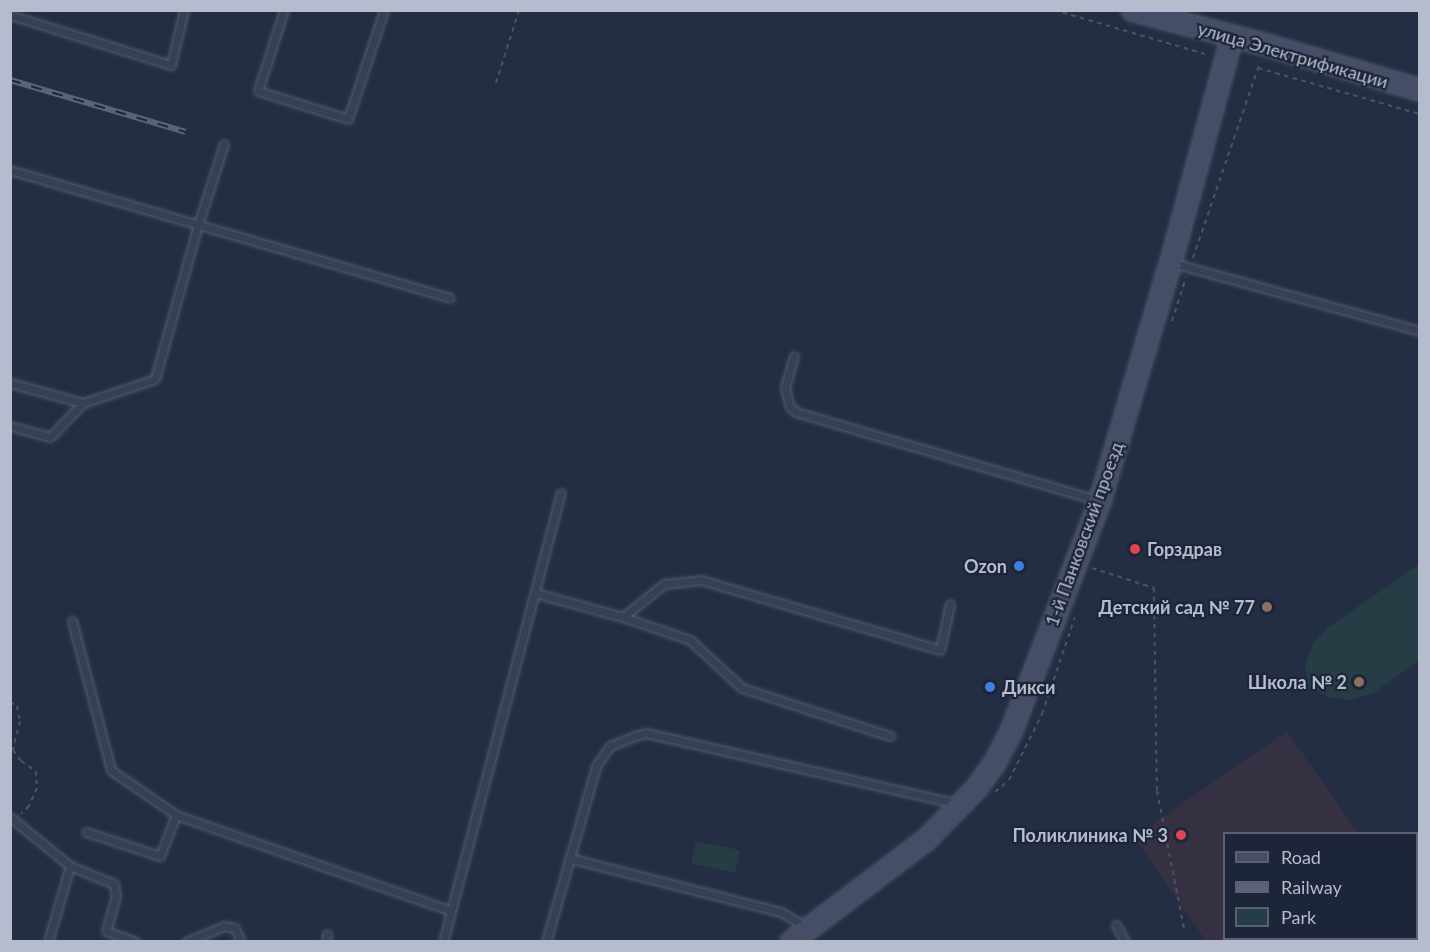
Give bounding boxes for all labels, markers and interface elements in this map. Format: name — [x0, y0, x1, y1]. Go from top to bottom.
street label: улица Электрификации — [1195, 17, 1391, 93]
street label: 1-й Панковский проезд — [1041, 439, 1127, 629]
place label: Горздрав — [1147, 538, 1222, 560]
marker: Горздрав — [1128, 542, 1142, 556]
place label: Ozon — [964, 555, 1007, 577]
marker: Ozon — [1012, 559, 1026, 573]
place label: Детский сад № 77 — [1099, 596, 1255, 618]
marker: Детский сад № 77 — [1260, 600, 1274, 614]
place label: Школа № 2 — [1248, 671, 1347, 693]
marker: Школа № 2 — [1352, 675, 1366, 689]
place label: Дикси — [1002, 676, 1055, 698]
marker: Дикси — [983, 680, 997, 694]
place label: Поликлиника № 3 — [1012, 824, 1168, 846]
marker: Поликлиника № 3 — [1172, 826, 1190, 844]
legend — [1223, 832, 1418, 940]
text: Road — [1281, 846, 1321, 868]
text: Railway — [1281, 876, 1342, 898]
text: Park — [1281, 906, 1316, 928]

